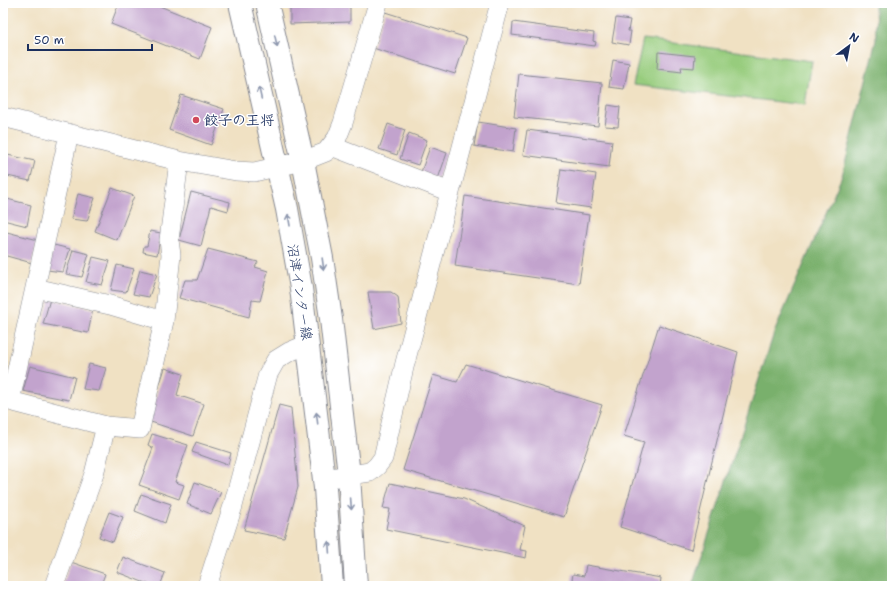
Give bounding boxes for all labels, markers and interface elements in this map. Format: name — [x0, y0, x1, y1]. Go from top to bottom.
scale bar — [28, 26, 152, 52]
north arrow — [829, 26, 869, 66]
text: N — [846, 29, 862, 47]
text: 50 m — [34, 32, 64, 48]
one-way arrow — [273, 34, 280, 47]
one-way arrow — [256, 87, 264, 100]
place label: 餃子の王将 — [204, 111, 274, 129]
marker: 餃子の王将 — [191, 115, 201, 125]
one-way arrow — [285, 214, 293, 227]
street label: 沼津インター線 — [283, 242, 317, 342]
one-way arrow — [319, 257, 327, 270]
one-way arrow — [313, 412, 321, 425]
one-way arrow — [347, 497, 354, 510]
one-way arrow — [326, 541, 333, 554]

